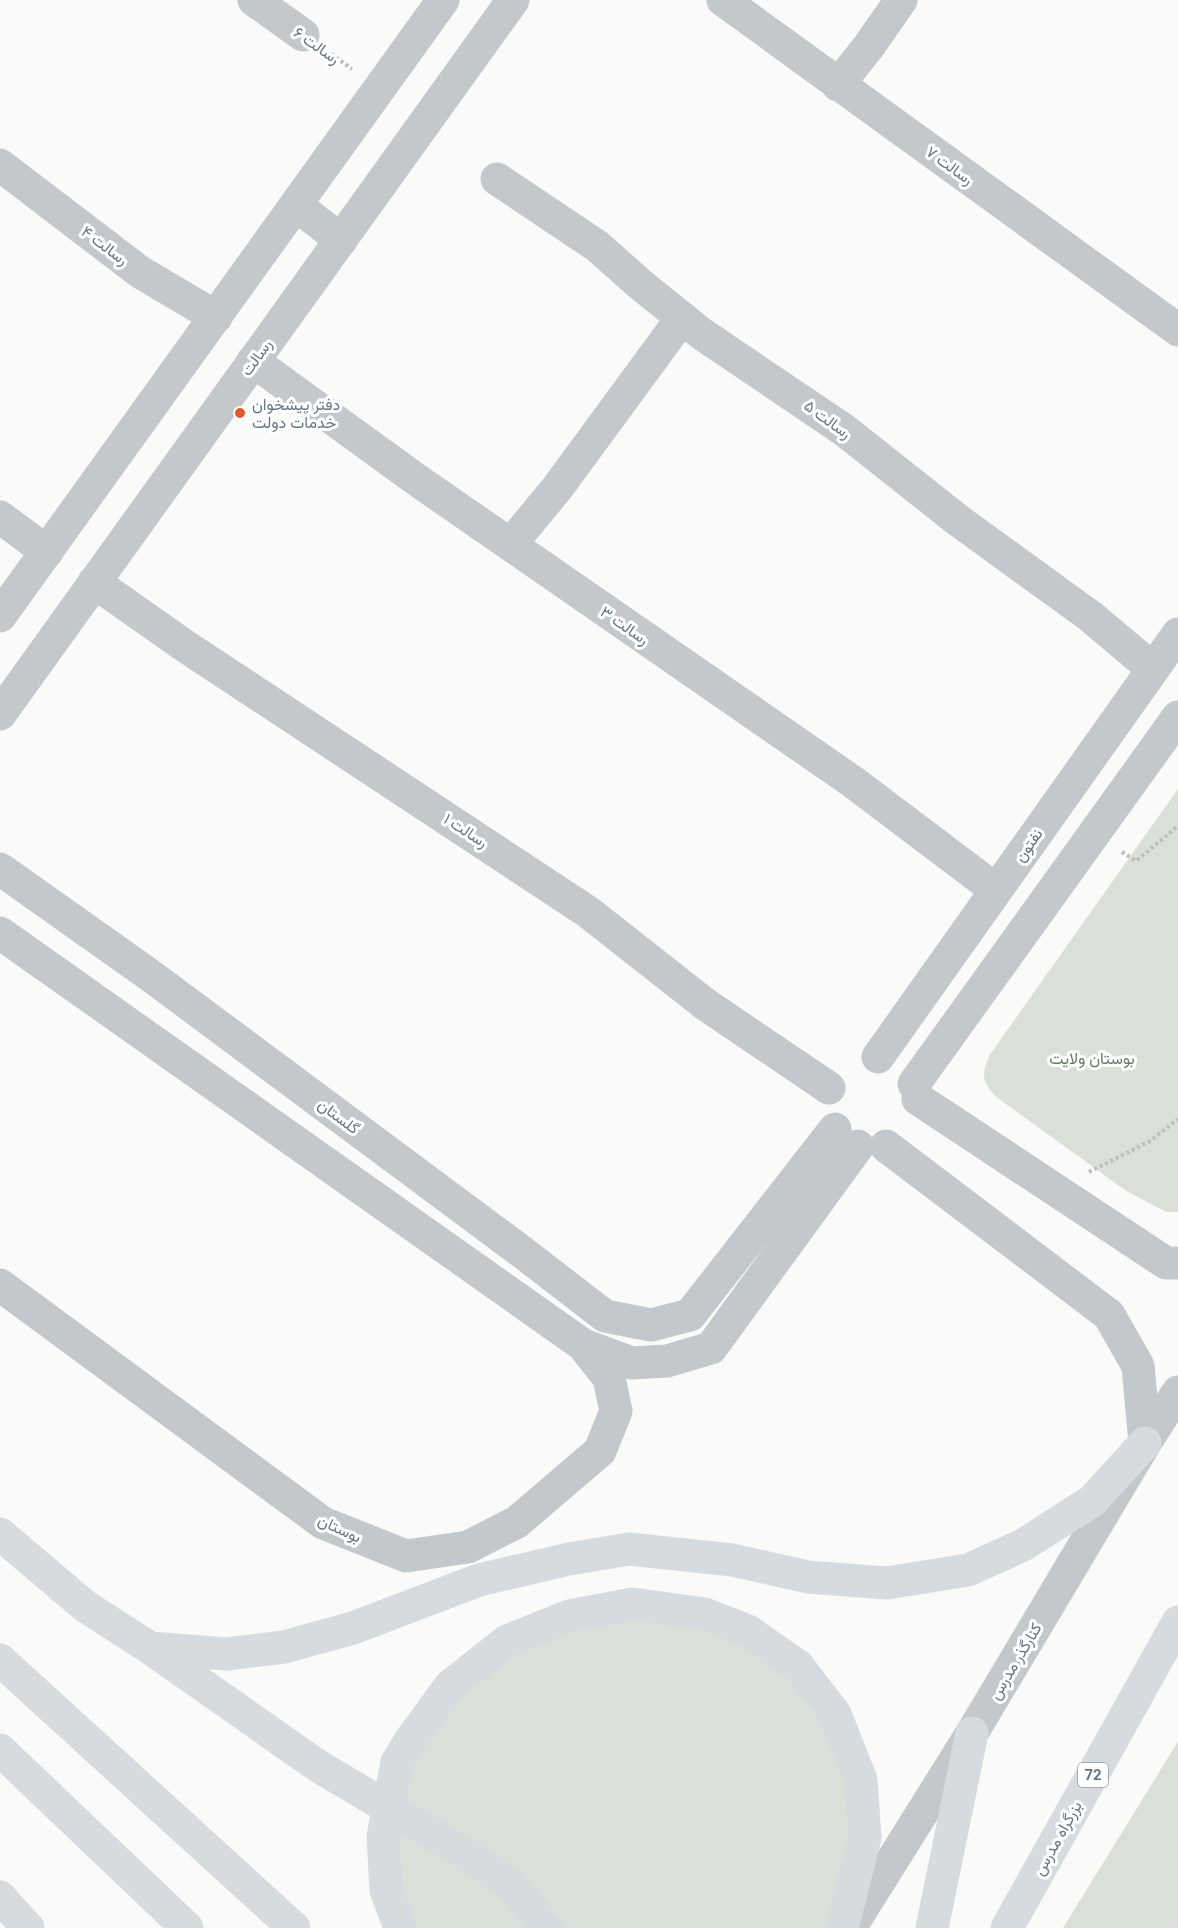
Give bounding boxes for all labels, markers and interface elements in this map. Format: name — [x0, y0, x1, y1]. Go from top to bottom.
street label: رسالت ۶ — [289, 23, 344, 69]
street label: رسالت ۷ — [922, 142, 977, 190]
street label: رسالت ۴ — [77, 222, 132, 270]
street label: رسالت — [237, 335, 277, 380]
place label: دفتر پیشخوان خدمات دولت — [252, 395, 340, 433]
street label: رسالت ۵ — [800, 396, 855, 444]
marker: دفتر پیشخوان خدمات دولت — [233, 406, 247, 420]
street label: رسالت ۳ — [596, 602, 653, 650]
street label: رسالت ۱ — [439, 809, 491, 853]
street label: نفتون — [1010, 825, 1047, 866]
park label: بوستان ولایت — [1049, 1049, 1135, 1069]
street label: گلستان — [314, 1095, 363, 1138]
street label: بوستان — [315, 1510, 364, 1548]
street label: کنارگذر مدرس — [985, 1620, 1047, 1703]
road number: 72 — [1078, 1763, 1108, 1787]
street label: بزرگراه مدرس — [1029, 1798, 1087, 1879]

